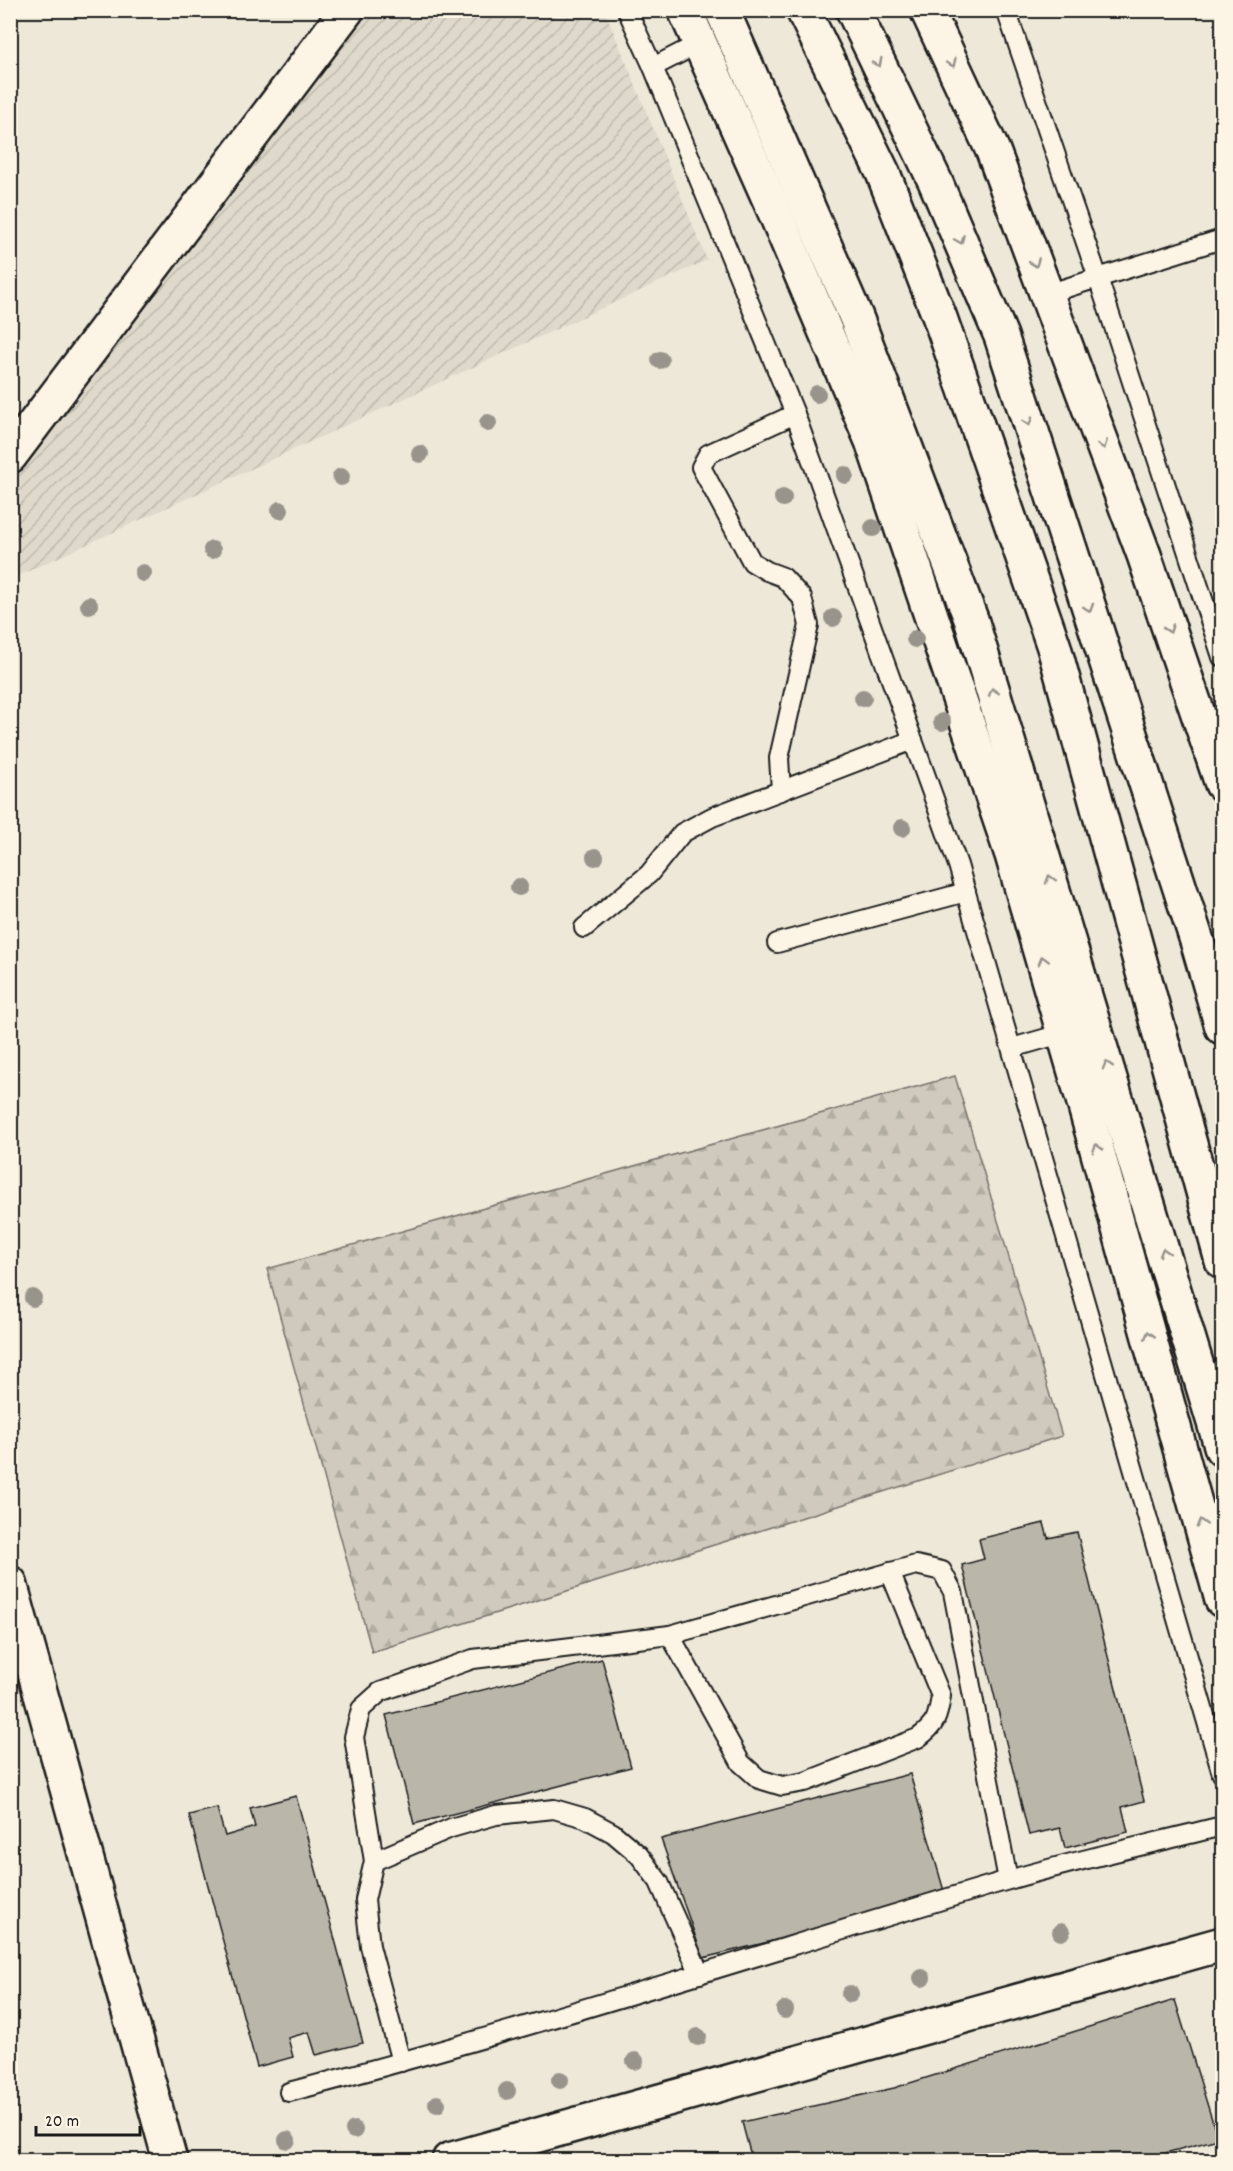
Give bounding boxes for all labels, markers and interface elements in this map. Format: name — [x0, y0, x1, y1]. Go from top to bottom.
one-way arrow — [870, 57, 882, 68]
one-way arrow — [944, 57, 956, 68]
one-way arrow — [953, 234, 965, 245]
one-way arrow — [1027, 257, 1040, 267]
one-way arrow — [1021, 416, 1034, 427]
one-way arrow — [1096, 439, 1108, 450]
one-way arrow — [1081, 602, 1094, 613]
one-way arrow — [1162, 623, 1175, 634]
one-way arrow — [988, 687, 1000, 698]
one-way arrow — [1045, 874, 1057, 885]
one-way arrow — [1038, 955, 1050, 966]
one-way arrow — [1102, 1060, 1114, 1071]
one-way arrow — [1091, 1143, 1104, 1153]
one-way arrow — [1159, 1247, 1171, 1258]
one-way arrow — [1144, 1331, 1156, 1341]
one-way arrow — [1196, 1518, 1208, 1529]
scale bar — [36, 2099, 140, 2137]
text: 20 m — [45, 2110, 79, 2135]

